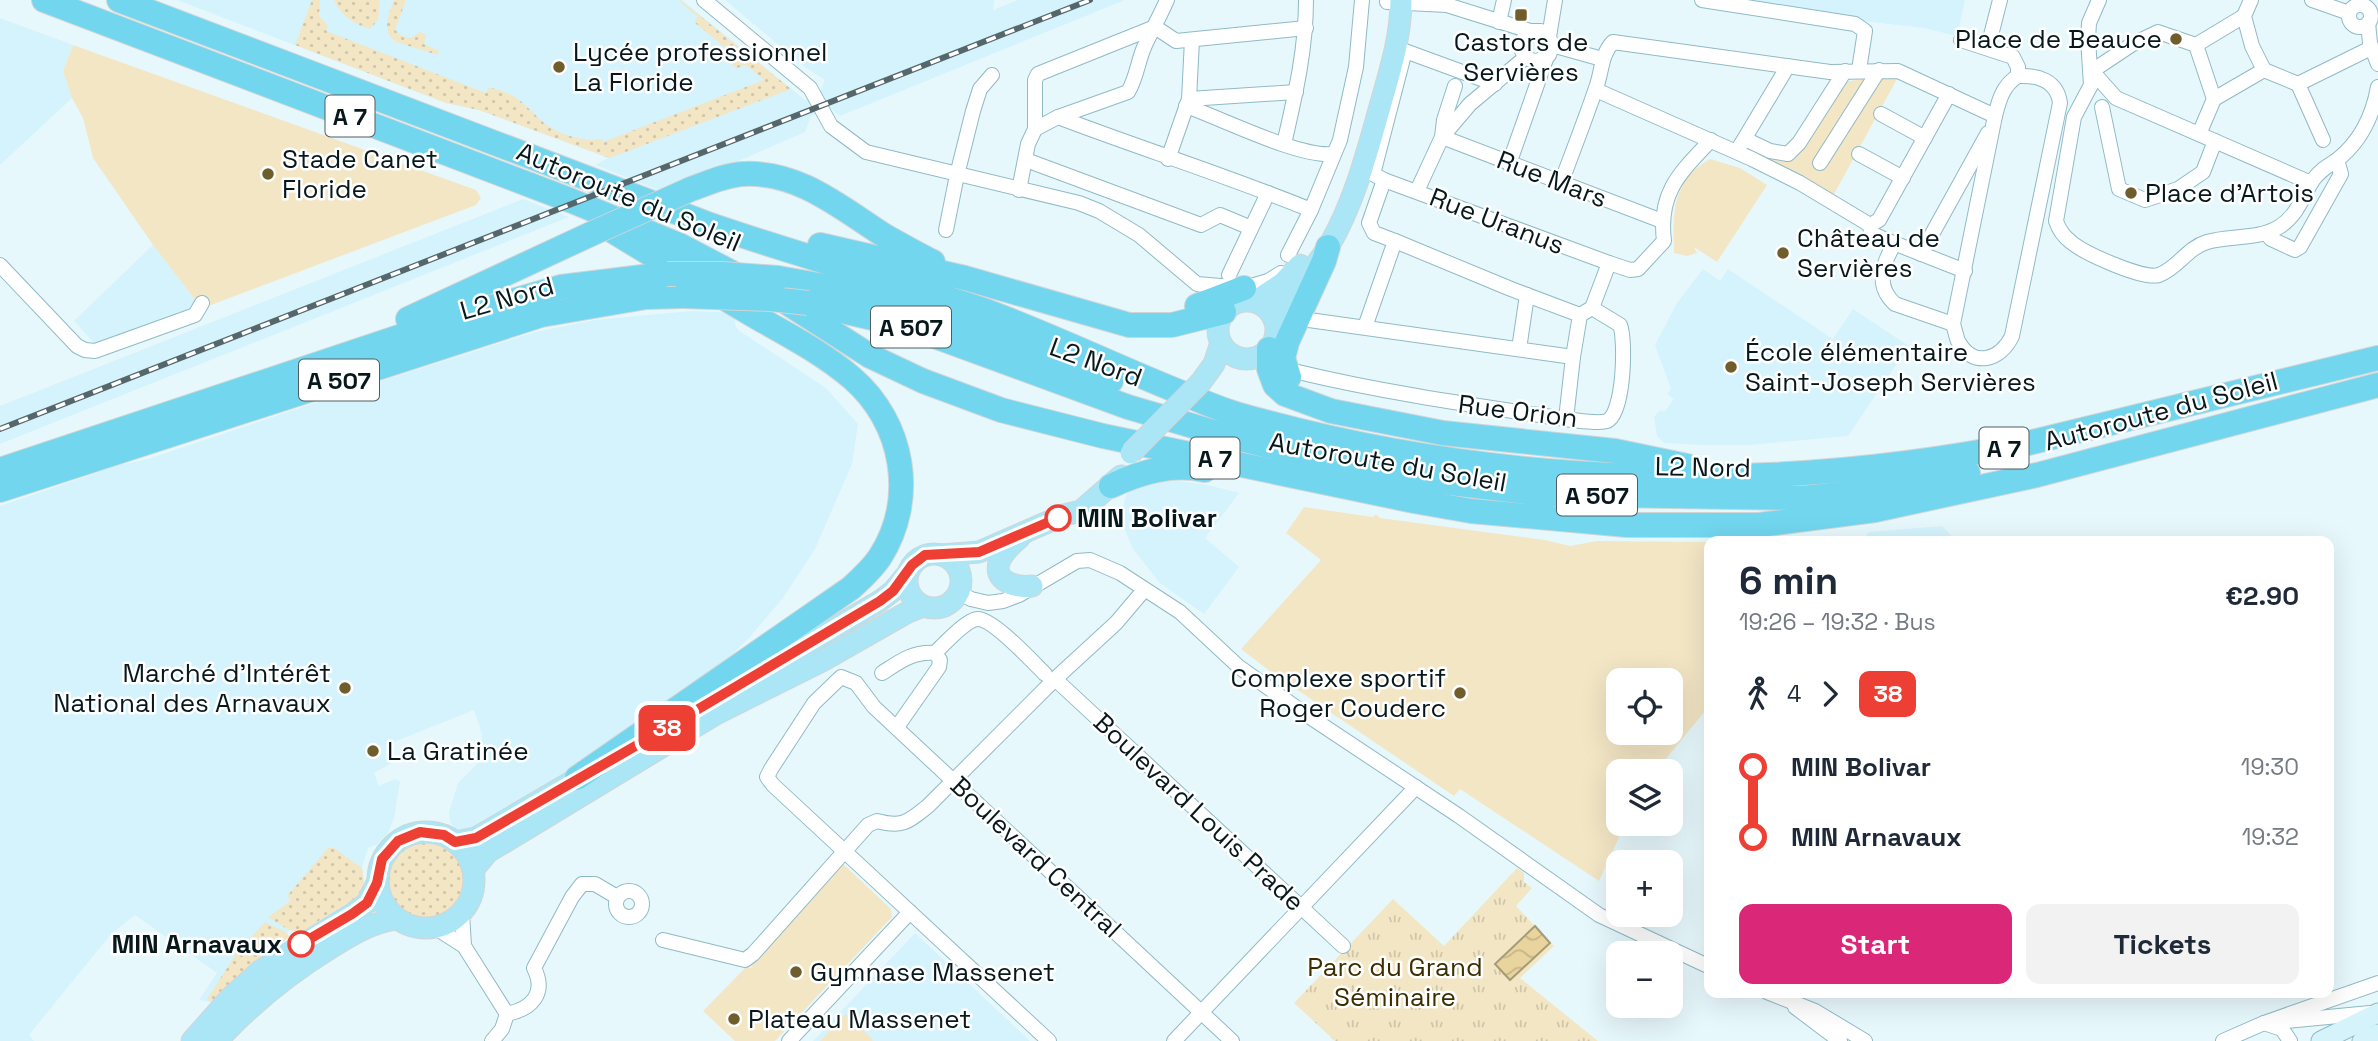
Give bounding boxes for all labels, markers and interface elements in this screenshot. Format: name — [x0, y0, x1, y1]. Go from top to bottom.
marker: Castors de Servières — [1513, 7, 1529, 23]
place label: Place de Beauce — [1955, 22, 2162, 56]
place label: Castors de Servières — [1454, 25, 1588, 89]
marker: Place de Beauce — [2168, 31, 2184, 47]
place label: Lycée professionnel La Floride — [573, 35, 827, 99]
marker: Lycée professionnel La Floride — [551, 59, 567, 75]
road number: A 7 — [326, 96, 374, 136]
street label: Autoroute du Soleil — [512, 134, 746, 260]
place label: Stade Canet Floride — [282, 142, 438, 206]
street label: Rue Mars — [1492, 143, 1612, 215]
marker: Stade Canet Floride — [260, 166, 276, 182]
place label: Place d'Artois — [2145, 176, 2314, 210]
street label: Rue Uranus — [1425, 180, 1569, 262]
marker: Place d'Artois — [2123, 185, 2139, 201]
place label: Château de Servières — [1797, 221, 1940, 285]
marker: Château de Servières — [1775, 245, 1791, 261]
street label: L2 Nord — [456, 268, 558, 328]
road number: A 507 — [871, 306, 951, 348]
street label: L2 Nord — [1045, 330, 1147, 394]
place label: École élémentaire Saint-Joseph Servières — [1745, 335, 2036, 399]
marker: École élémentaire Saint-Joseph Servières — [1723, 359, 1739, 375]
road number: A 507 — [299, 360, 379, 400]
street label: Autoroute du Soleil — [2040, 363, 2282, 459]
street label: Rue Orion — [1456, 387, 1580, 435]
street label: Autoroute du Soleil — [1267, 424, 1509, 500]
road number: A 7 — [1980, 428, 2028, 468]
road number: A 7 — [1190, 438, 1240, 478]
street label: L2 Nord — [1655, 449, 1751, 485]
road number: A 507 — [1557, 474, 1637, 516]
place label: MIN Bolivar — [1077, 501, 1217, 535]
marker: MIN Bolivar — [1045, 505, 1071, 531]
text: 6 min — [1739, 557, 1838, 605]
text: €2.90 — [2225, 579, 2299, 613]
text: 19:26 – 19:32 · Bus — [1739, 607, 1936, 637]
place label: Marché d'Intérêt National des Arnavaux — [53, 656, 331, 720]
place label: Complexe sportif Roger Couderc — [1230, 661, 1446, 725]
map controls — [1606, 668, 1683, 1018]
button: locate — [1606, 668, 1683, 745]
icon: walk — [1739, 675, 1777, 713]
icon: forward — [1811, 675, 1849, 713]
text: 38 — [1873, 678, 1902, 709]
text: 4 — [1787, 679, 1801, 709]
marker: Marché d'Intérêt National des Arnavaux — [337, 680, 353, 696]
marker: Complexe sportif Roger Couderc — [1452, 685, 1468, 701]
line badge: 38 — [636, 705, 698, 751]
street label: Boulevard Louis Prade — [1086, 705, 1312, 919]
text: 38 — [653, 712, 682, 743]
place label: La Gratinée — [387, 734, 529, 768]
marker: La Gratinée — [365, 743, 381, 759]
text: MIN Bolivar — [1791, 750, 1931, 784]
text: 19:30 — [2241, 752, 2299, 782]
button: layers — [1606, 759, 1683, 836]
street label: Boulevard Central — [943, 769, 1129, 945]
text: MIN Arnavaux — [1791, 820, 1962, 854]
text: 19:32 — [2242, 822, 2299, 852]
button: + — [1606, 850, 1683, 927]
button: Start — [1739, 904, 2012, 984]
button: Tickets — [2026, 904, 2299, 984]
place label: MIN Arnavaux — [111, 927, 282, 961]
marker: MIN Arnavaux — [288, 931, 314, 957]
button: − — [1606, 941, 1683, 1018]
park label: Parc du Grand Séminaire — [1307, 950, 1483, 1014]
place label: Gymnase Massenet — [810, 955, 1055, 989]
marker: Gymnase Massenet — [788, 964, 804, 980]
place label: Plateau Massenet — [748, 1002, 971, 1036]
marker: Plateau Massenet — [726, 1011, 742, 1027]

